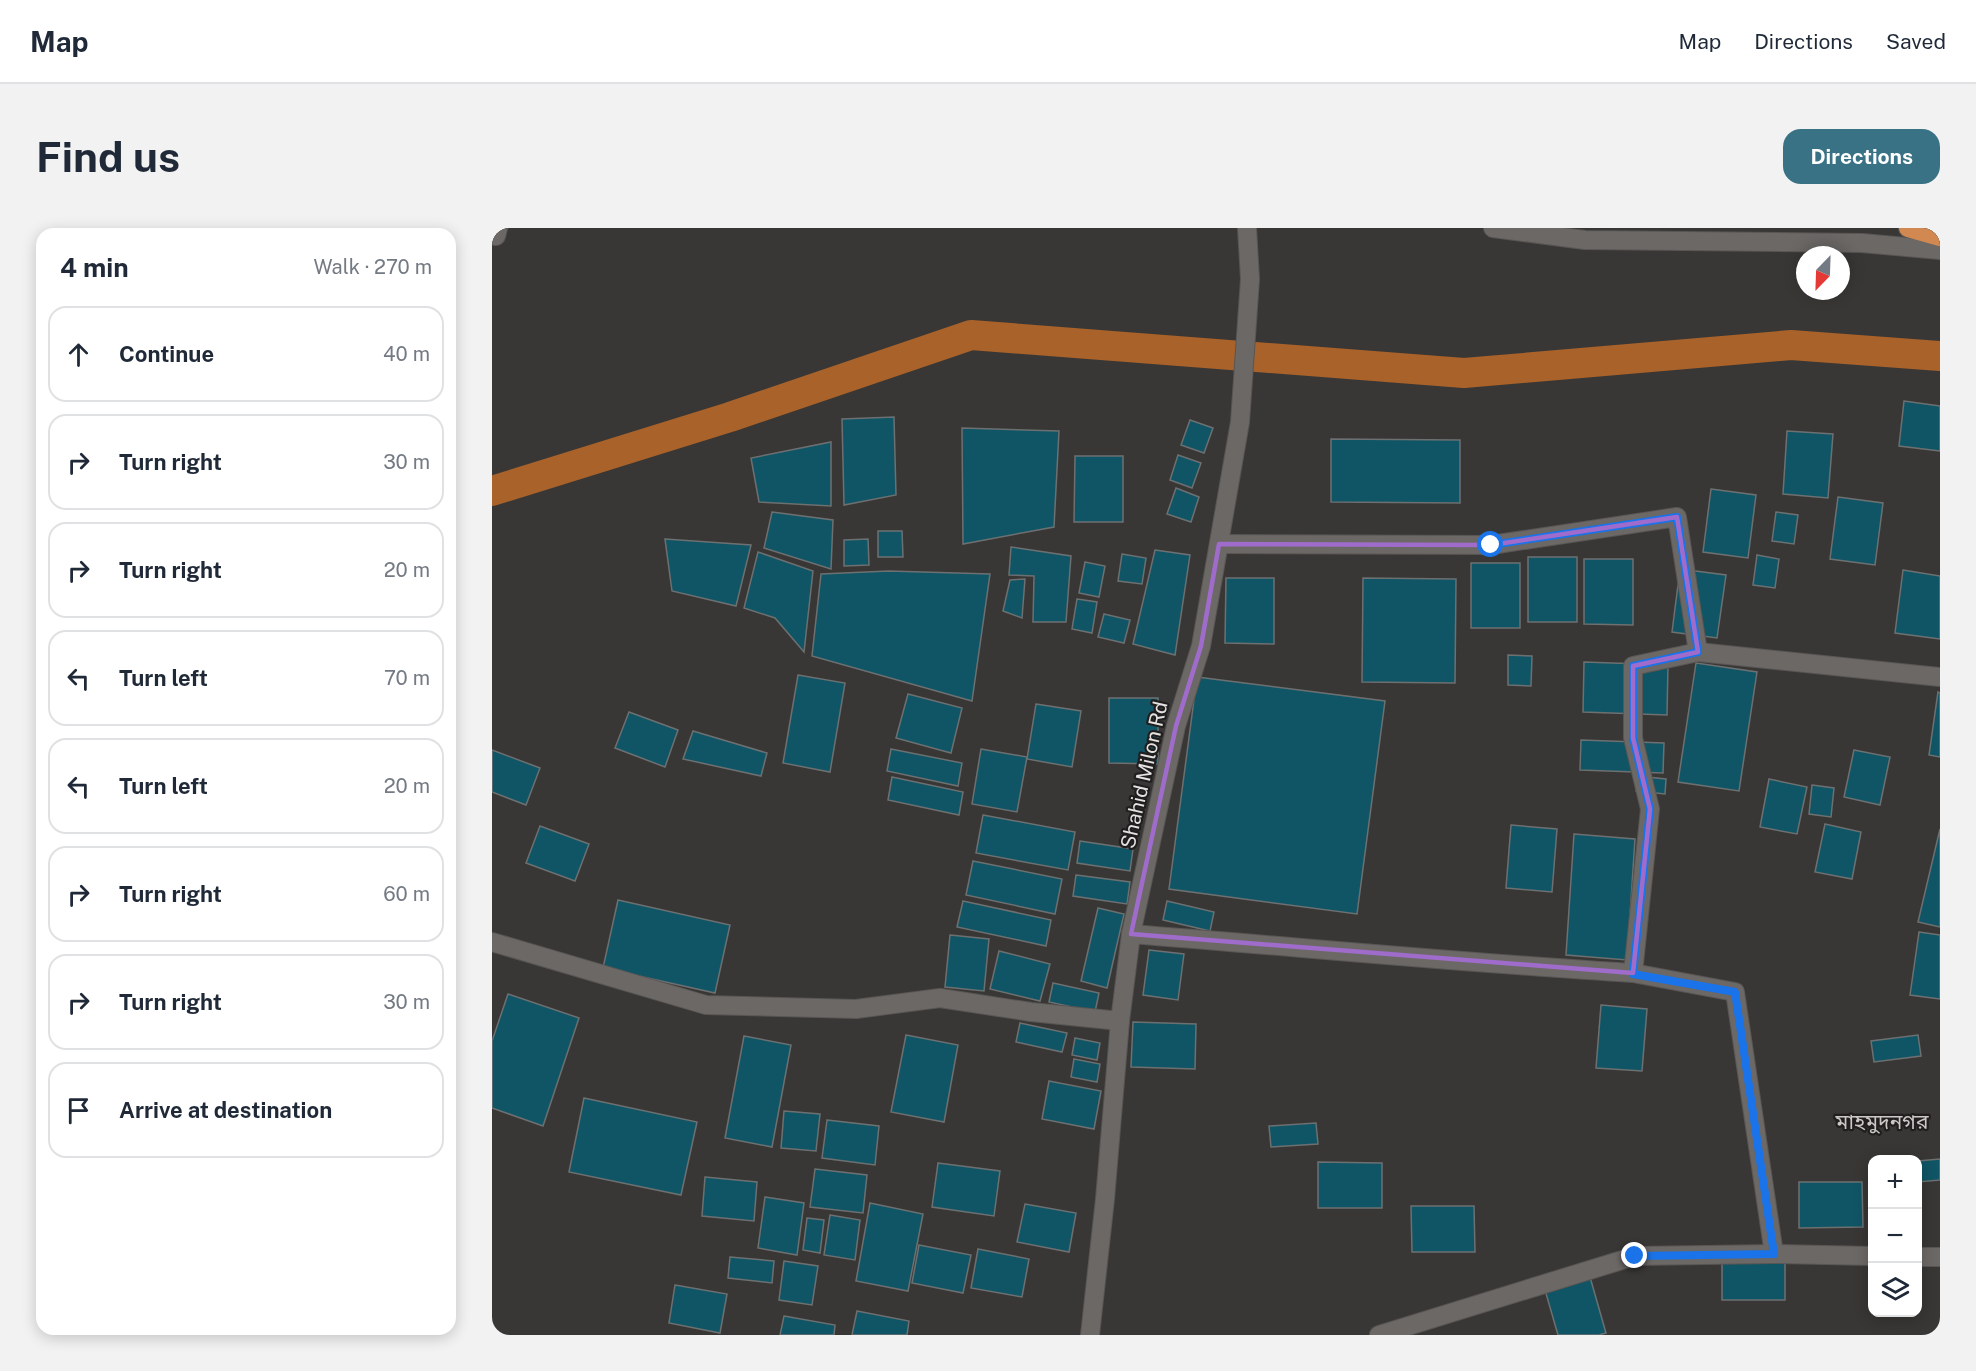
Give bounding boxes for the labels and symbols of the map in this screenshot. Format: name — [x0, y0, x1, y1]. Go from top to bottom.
north arrow — [1796, 246, 1850, 300]
route start — [1477, 531, 1503, 557]
street label: Shahid Milon Rd — [1115, 699, 1173, 851]
district label: মাহমুদনগর — [1835, 1109, 1929, 1134]
route end — [1621, 1242, 1647, 1268]

